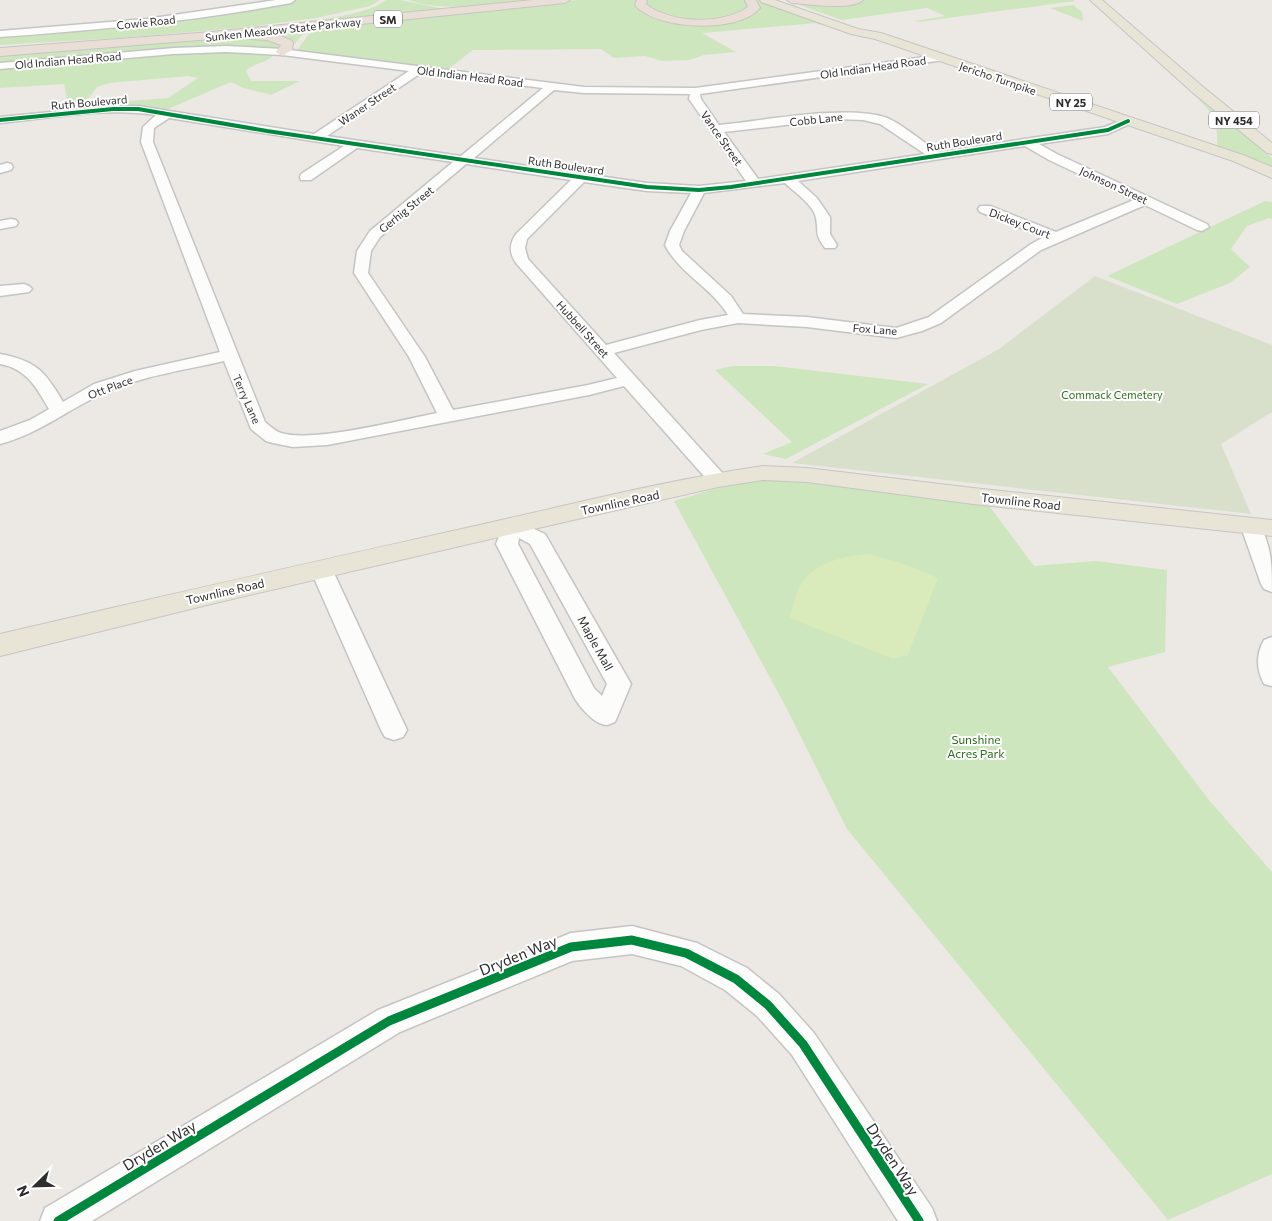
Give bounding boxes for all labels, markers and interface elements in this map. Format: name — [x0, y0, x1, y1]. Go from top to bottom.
road number: SM — [374, 10, 402, 28]
street label: Cowie Road — [116, 12, 176, 32]
street label: Sunken Meadow State Parkway — [204, 14, 362, 44]
street label: Old Indian Head Road — [14, 49, 122, 71]
street label: Old Indian Head Road — [819, 53, 927, 81]
street label: Jericho Turnpike — [958, 59, 1038, 98]
street label: Old Indian Head Road — [416, 63, 524, 89]
street label: Waner Street — [336, 80, 398, 128]
street label: Ruth Boulevard — [50, 92, 128, 112]
road number: NY 25 — [1050, 94, 1092, 110]
street label: Vance Street — [698, 108, 746, 168]
street label: Cobb Lane — [789, 110, 843, 128]
road number: NY 454 — [1209, 112, 1259, 128]
street label: Ruth Boulevard — [925, 129, 1003, 153]
street label: Ruth Boulevard — [527, 153, 605, 177]
street label: Johnson Street — [1078, 164, 1150, 208]
street label: Gerhig Street — [376, 183, 436, 235]
street label: Dickey Court — [987, 205, 1053, 241]
street label: Hubbell Street — [554, 298, 612, 360]
street label: Fox Lane — [852, 321, 898, 337]
street label: Ott Place — [86, 372, 134, 401]
street label: Terry Lane — [230, 372, 264, 426]
park label: Commack Cemetery — [1061, 388, 1163, 401]
street label: Townline Road — [579, 487, 661, 517]
street label: Townline Road — [981, 490, 1062, 512]
street label: Townline Road — [185, 575, 266, 607]
street label: Maple Mall — [575, 613, 617, 673]
park label: Sunshine Acres Park — [947, 732, 1005, 760]
street label: Dryden Way — [476, 931, 560, 979]
street label: Dryden Way — [119, 1116, 199, 1174]
street label: Dryden Way — [863, 1119, 923, 1199]
north arrow — [10, 1161, 60, 1211]
text: N — [13, 1183, 32, 1199]

